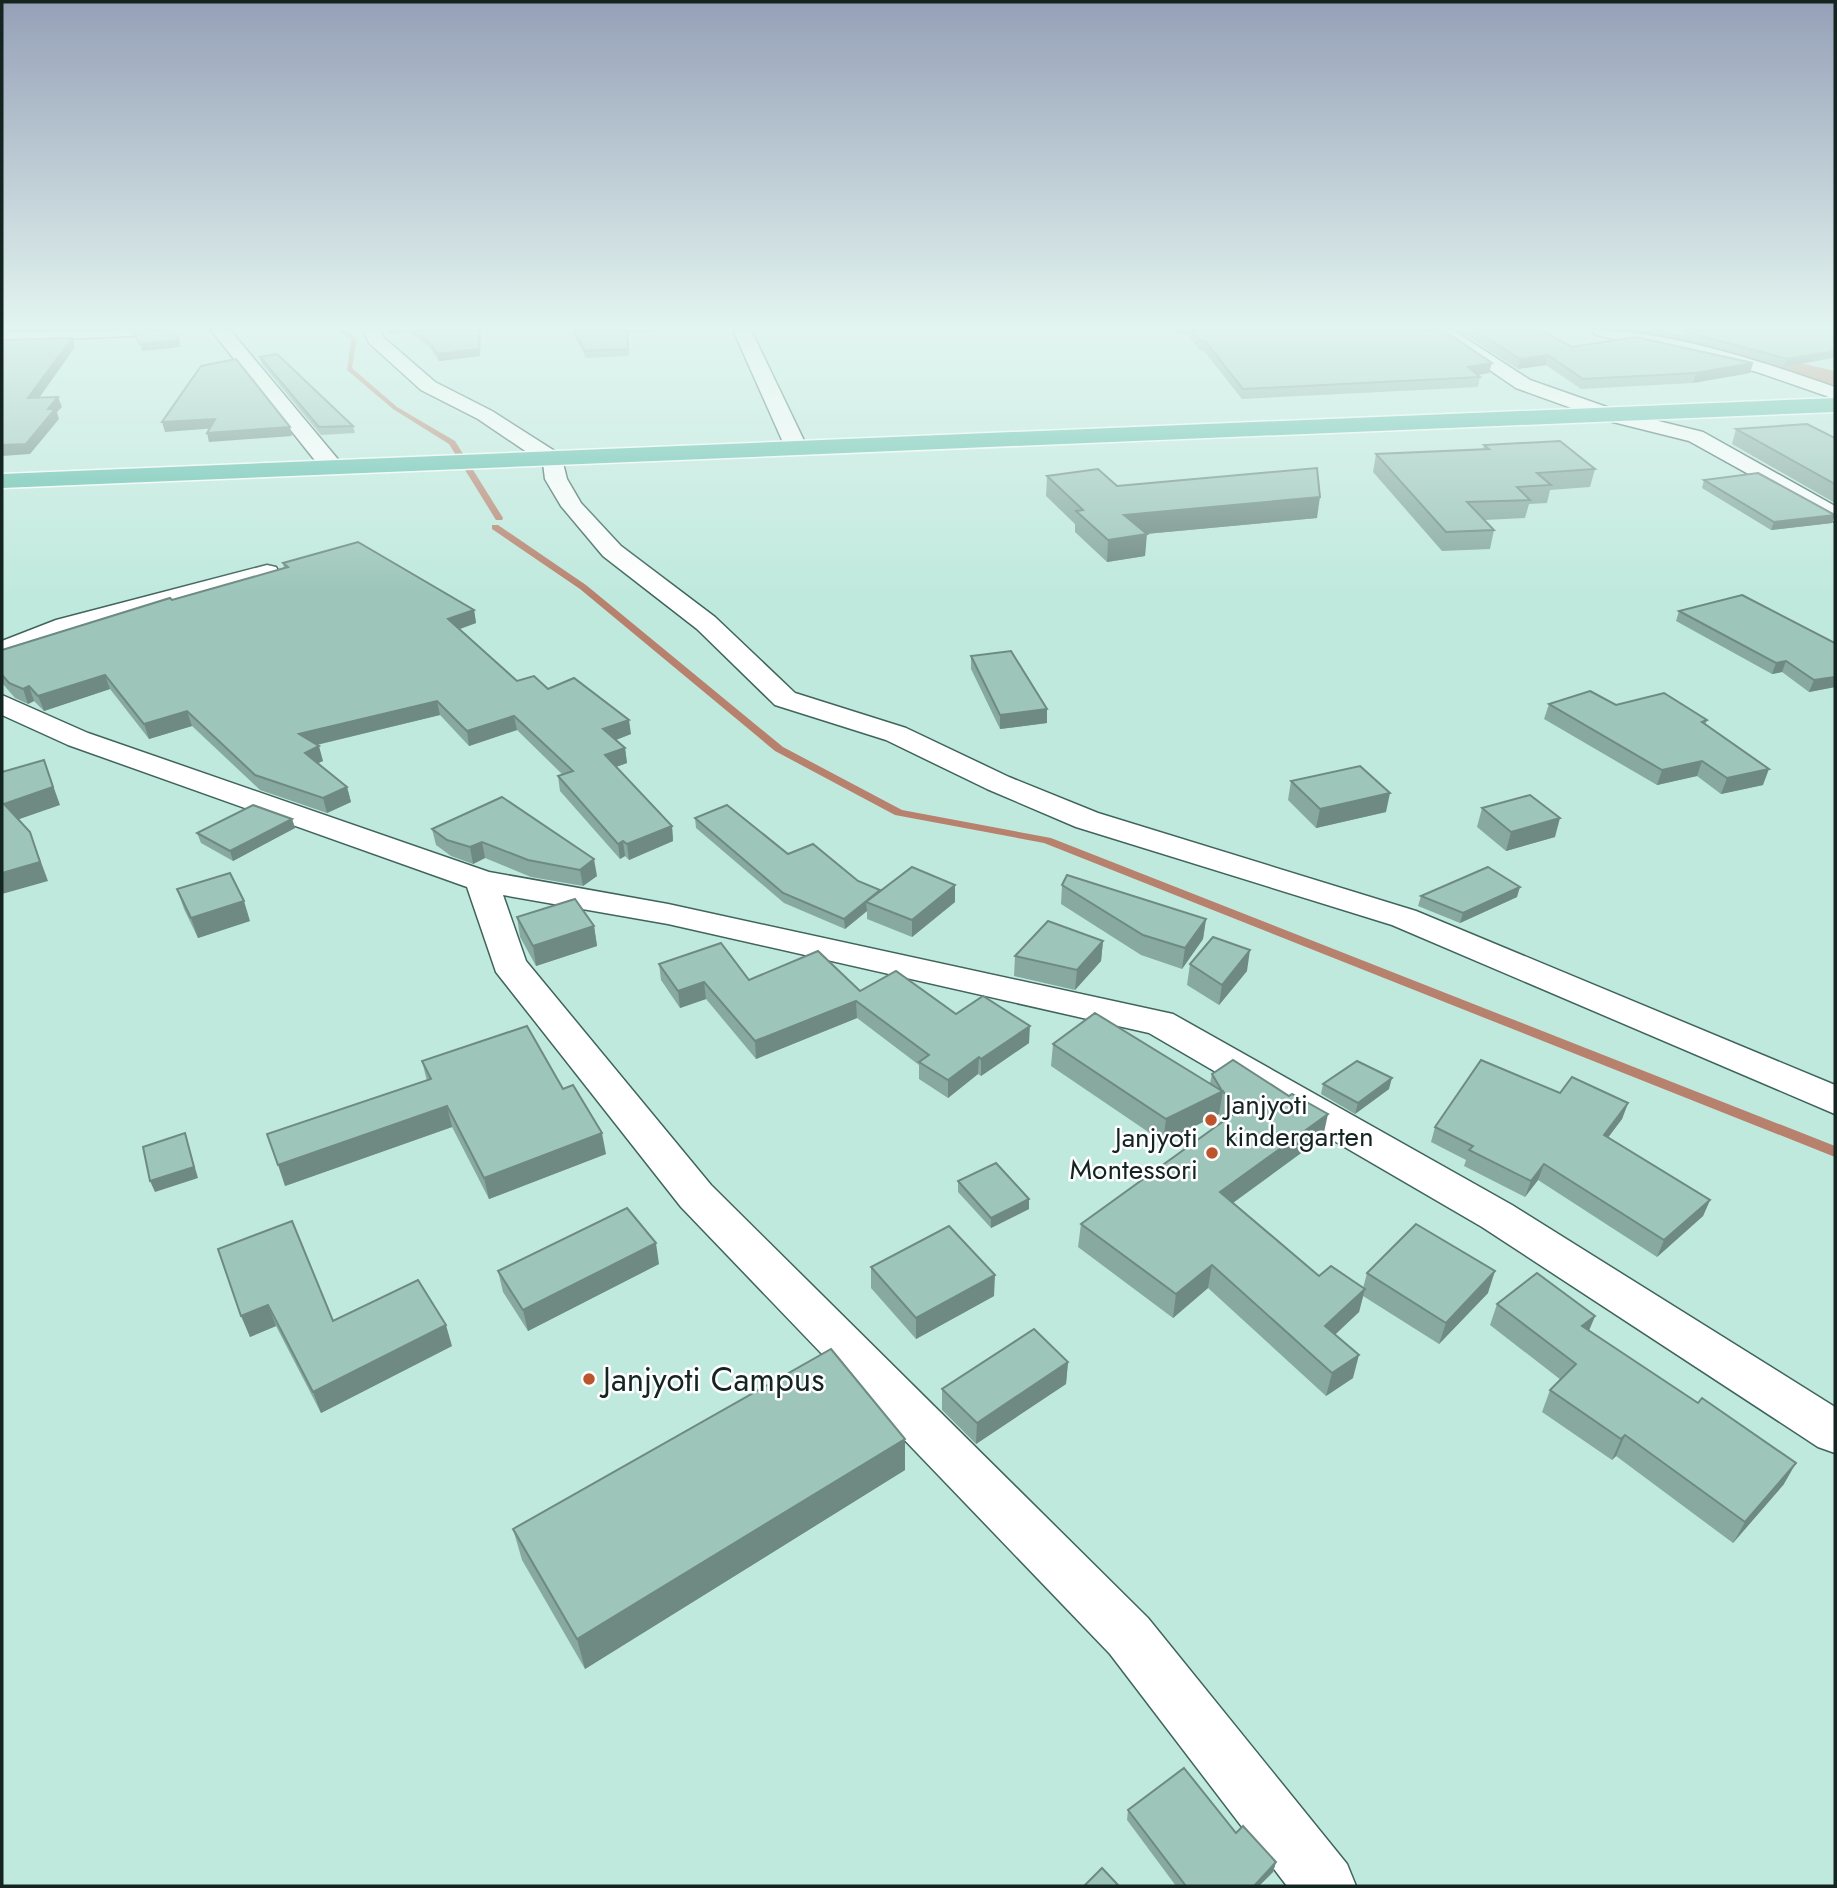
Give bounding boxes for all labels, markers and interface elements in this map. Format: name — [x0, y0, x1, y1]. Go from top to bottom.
place label: Janjyoti kindergarten — [1221, 1084, 1374, 1157]
marker: Janjyoti kindergarten — [1203, 1112, 1219, 1128]
place label: Janjyoti Montessori — [1069, 1117, 1198, 1190]
marker: Janjyoti Montessori — [1204, 1145, 1220, 1161]
place label: Janjyoti Campus — [599, 1356, 824, 1403]
marker: Janjyoti Campus — [581, 1371, 597, 1387]

